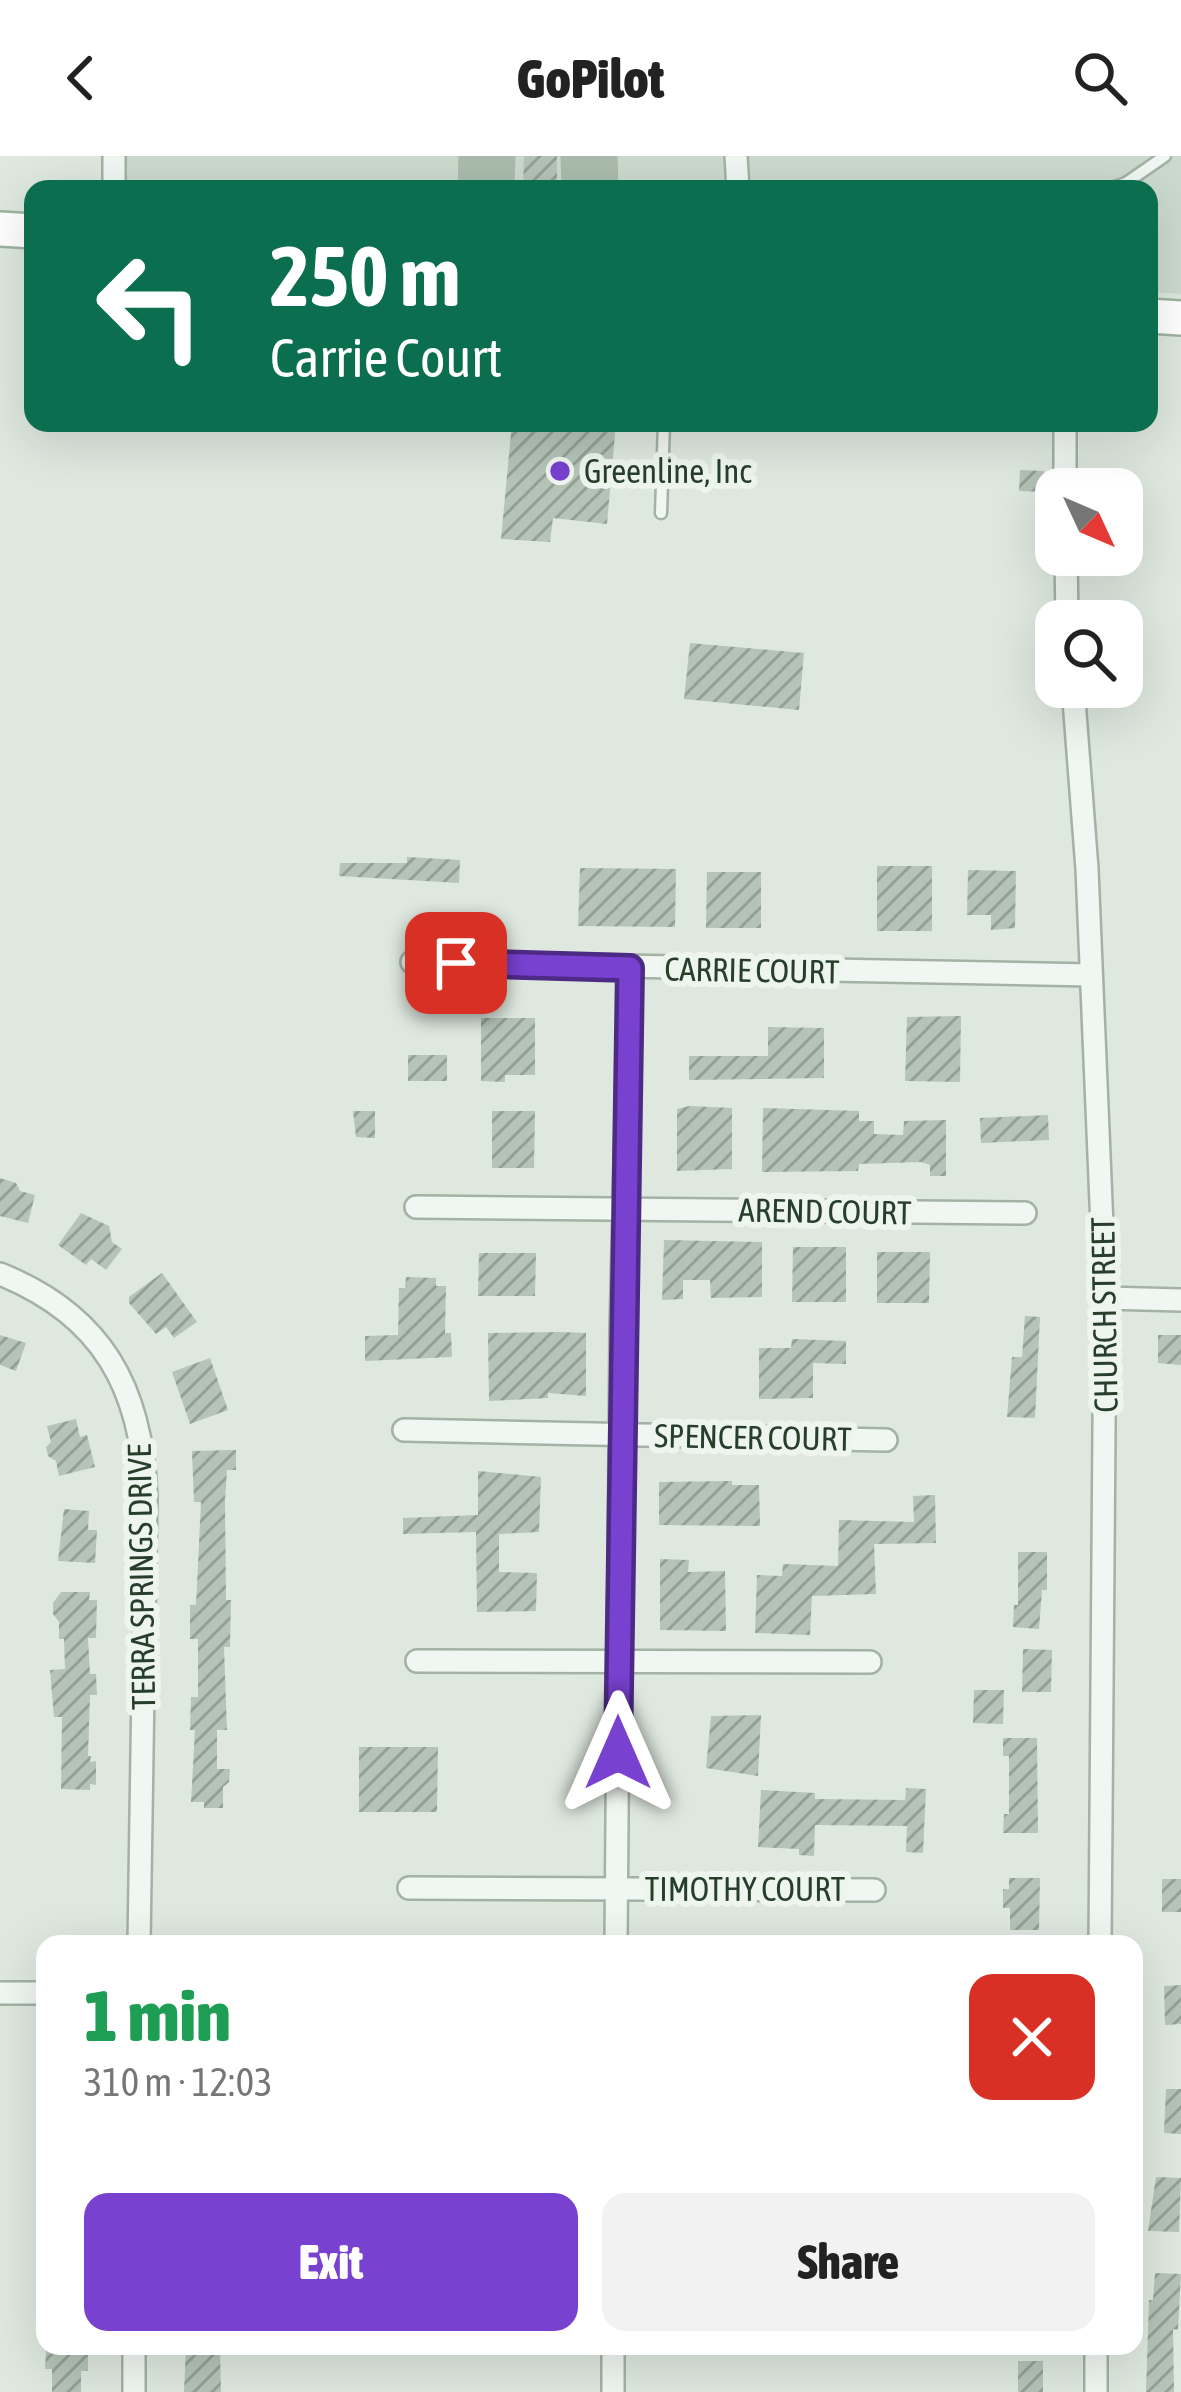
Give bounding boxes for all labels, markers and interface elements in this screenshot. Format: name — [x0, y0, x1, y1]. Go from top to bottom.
icon: back — [48, 45, 114, 111]
icon: search — [1067, 45, 1133, 111]
text: GoPilot — [517, 48, 664, 109]
icon: left — [72, 228, 228, 384]
text: 250 m — [270, 228, 460, 324]
text: Carrie Court — [270, 327, 502, 388]
place label: Greenline, Inc — [584, 452, 752, 490]
marker: Greenline, Inc — [547, 458, 573, 484]
north arrow — [1035, 468, 1143, 576]
map controls — [1035, 468, 1143, 708]
button: search — [1035, 600, 1143, 708]
pin — [405, 912, 507, 1014]
icon: arrive — [423, 930, 489, 996]
street label: CARRIE COURT — [664, 949, 840, 991]
street label: AREND COURT — [738, 1190, 912, 1232]
street label: CHURCH STREET — [1083, 1216, 1125, 1413]
street label: SPENCER COURT — [654, 1416, 853, 1458]
street label: TERRA SPRINGS DRIVE — [120, 1444, 162, 1710]
position arrow — [555, 1690, 681, 1816]
street label: TIMOTHY COURT — [645, 1870, 846, 1908]
text: 1 min — [84, 1974, 231, 2056]
button: close — [969, 1974, 1095, 2100]
text: 310 m · 12:03 — [84, 2060, 273, 2104]
button: Exit — [84, 2193, 578, 2331]
button: Share — [602, 2193, 1095, 2331]

